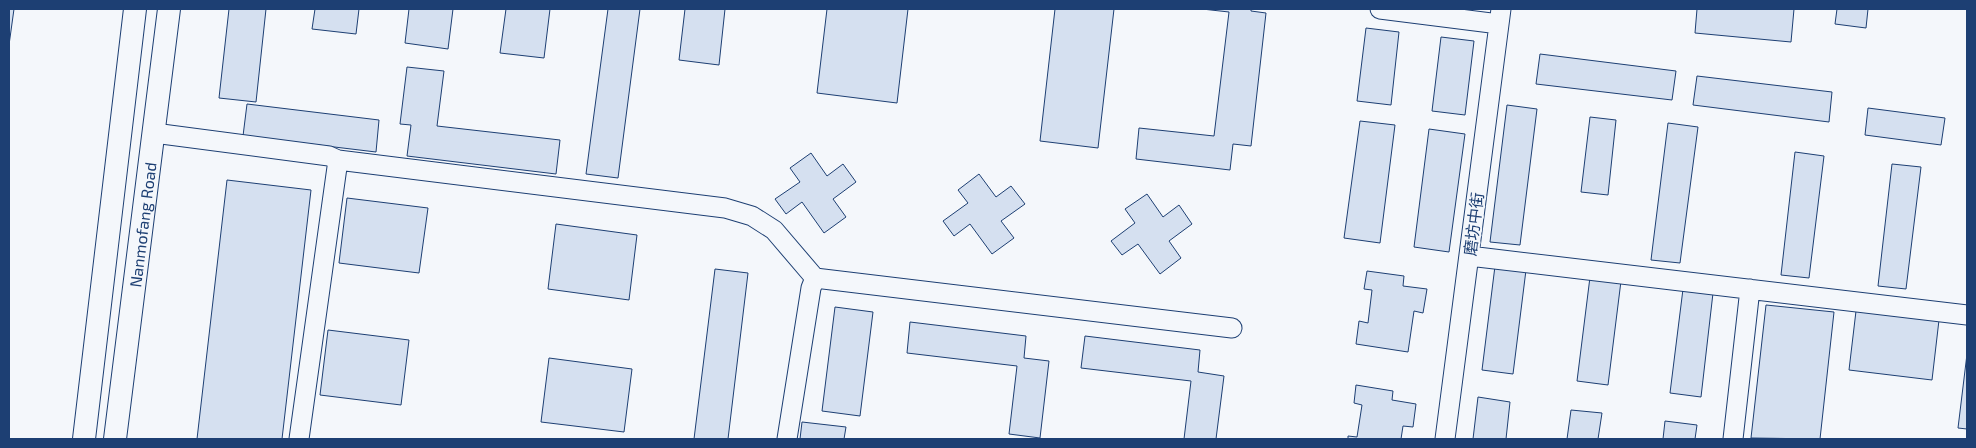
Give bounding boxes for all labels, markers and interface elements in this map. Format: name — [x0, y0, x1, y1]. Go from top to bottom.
street label: Nanmofang Road — [125, 161, 159, 288]
street label: 磨坊中街 — [1460, 191, 1486, 257]

